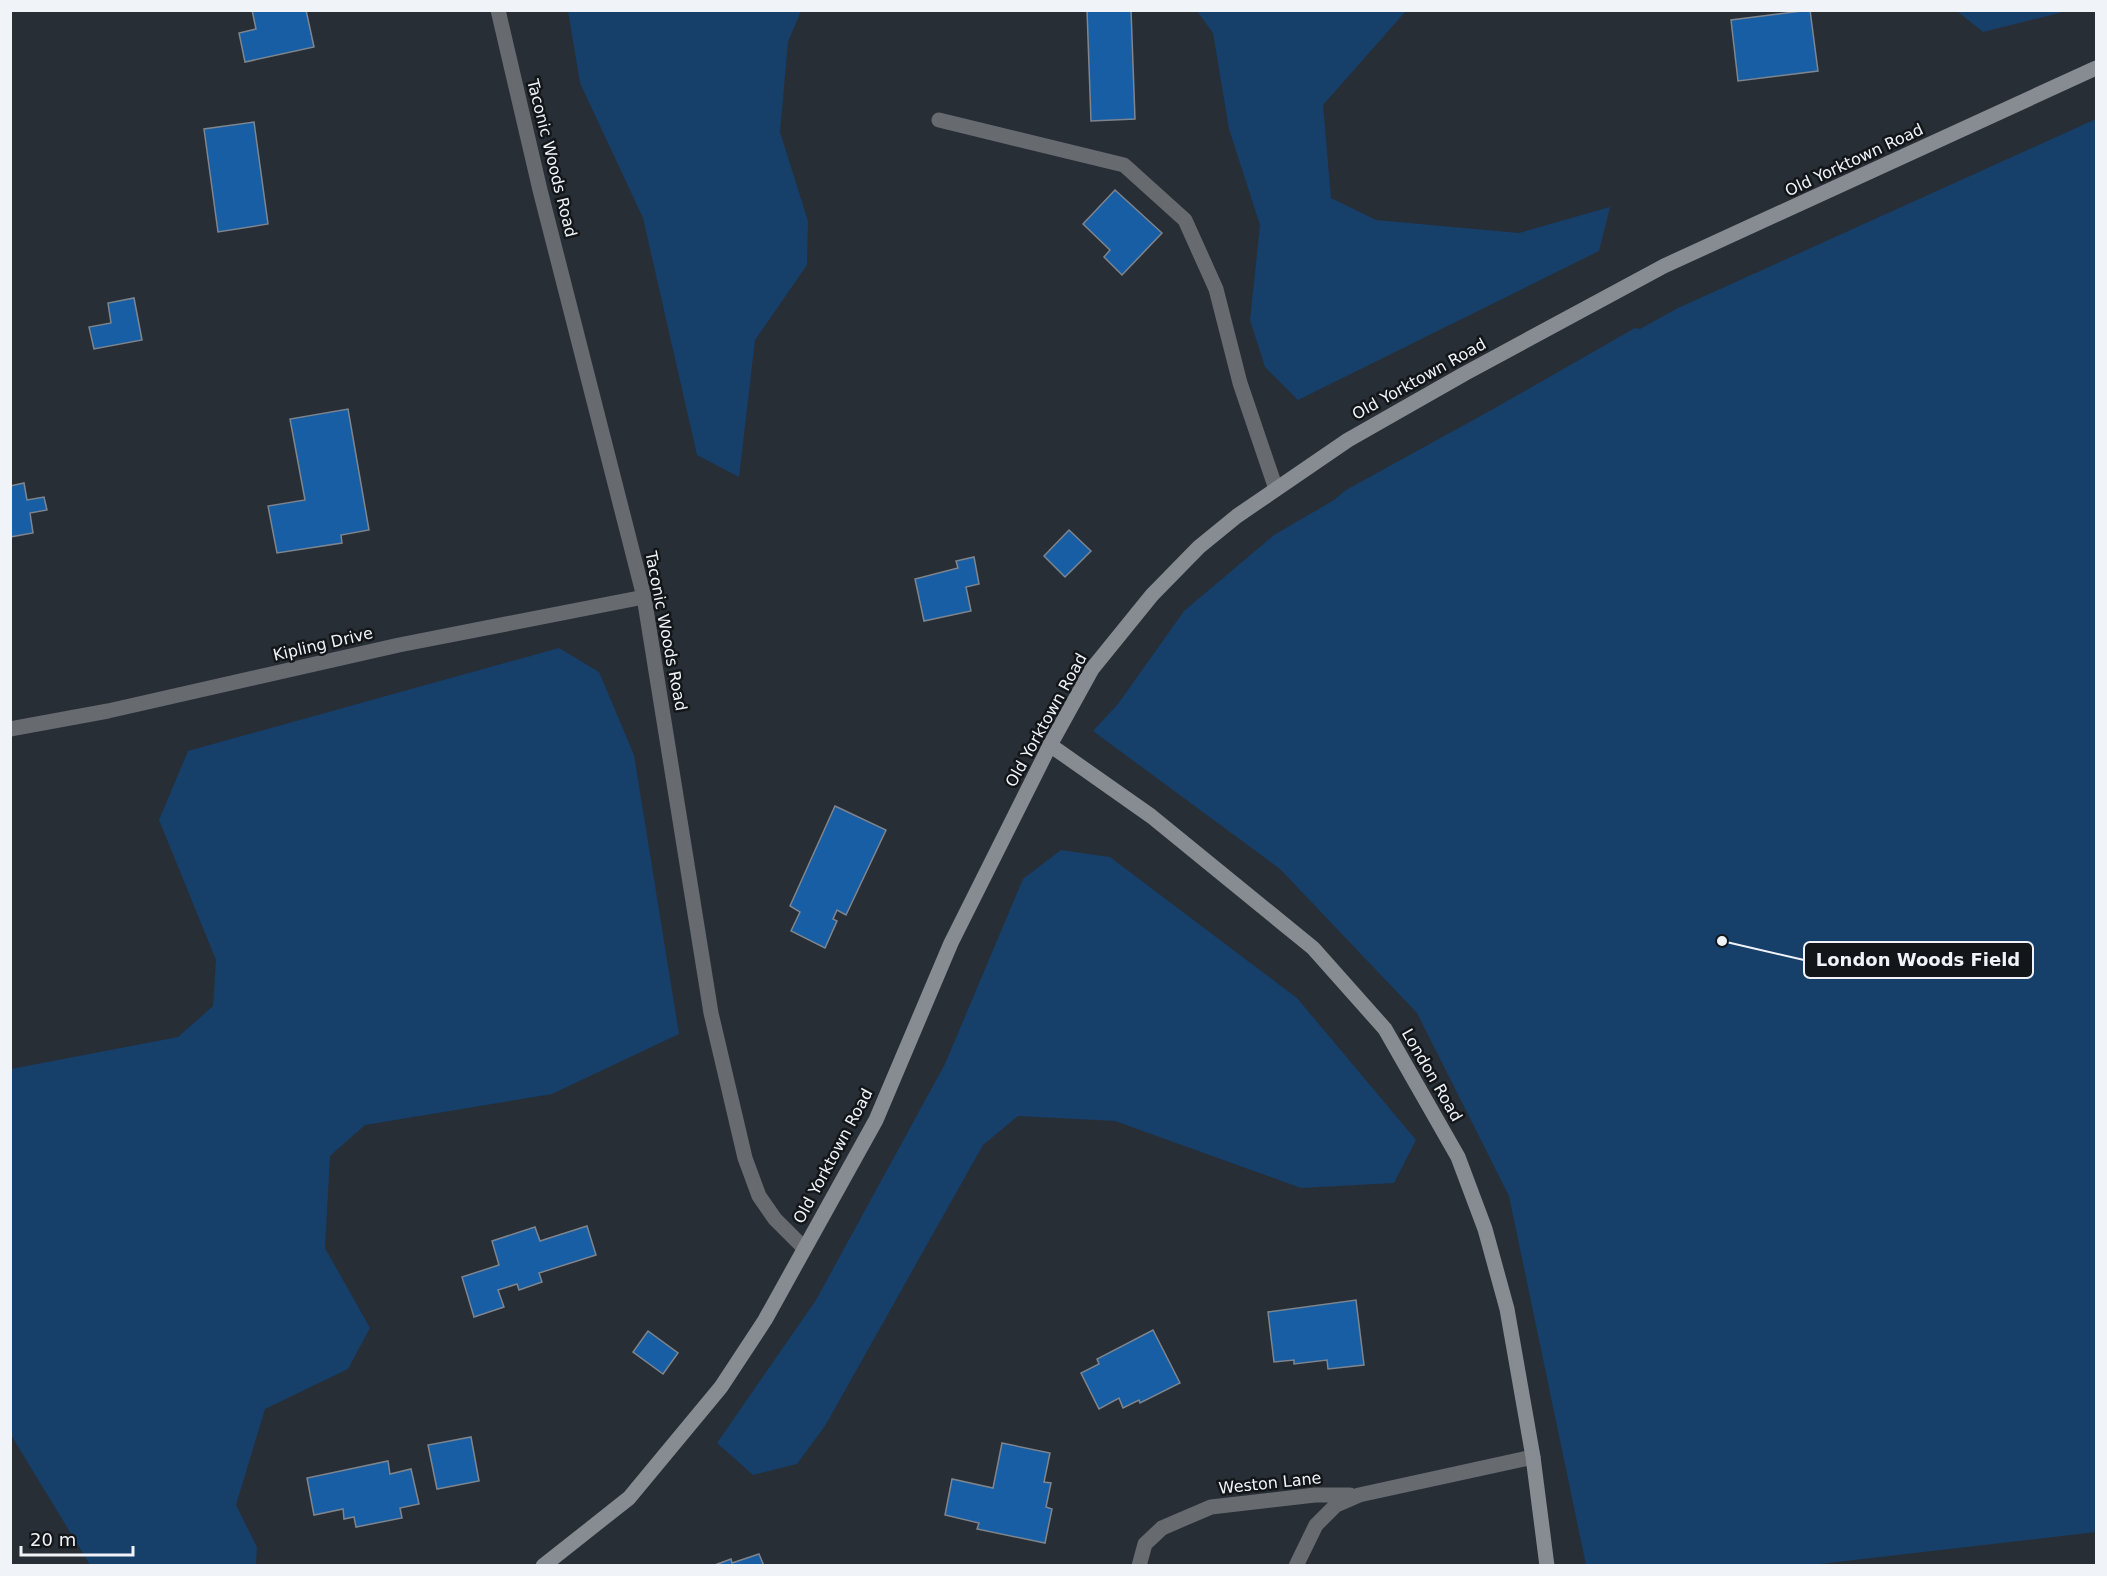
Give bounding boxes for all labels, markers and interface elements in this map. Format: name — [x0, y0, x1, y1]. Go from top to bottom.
street label: Taconic Woods Road — [523, 76, 581, 239]
street label: Old Yorktown Road — [1782, 120, 1926, 200]
street label: Old Yorktown Road — [1349, 334, 1489, 424]
street label: Taconic Woods Road — [641, 549, 691, 712]
street label: Kipling Drive — [271, 623, 375, 665]
street label: Old Yorktown Road — [1001, 650, 1091, 790]
callout: London Woods Field — [1804, 942, 2033, 978]
text: London Woods Field — [1816, 949, 2020, 970]
street label: London Road — [1398, 1025, 1466, 1125]
street label: Old Yorktown Road — [789, 1085, 877, 1227]
street label: Weston Lane — [1218, 1468, 1322, 1498]
scale bar — [21, 1519, 134, 1557]
text: 20 m — [30, 1529, 76, 1550]

